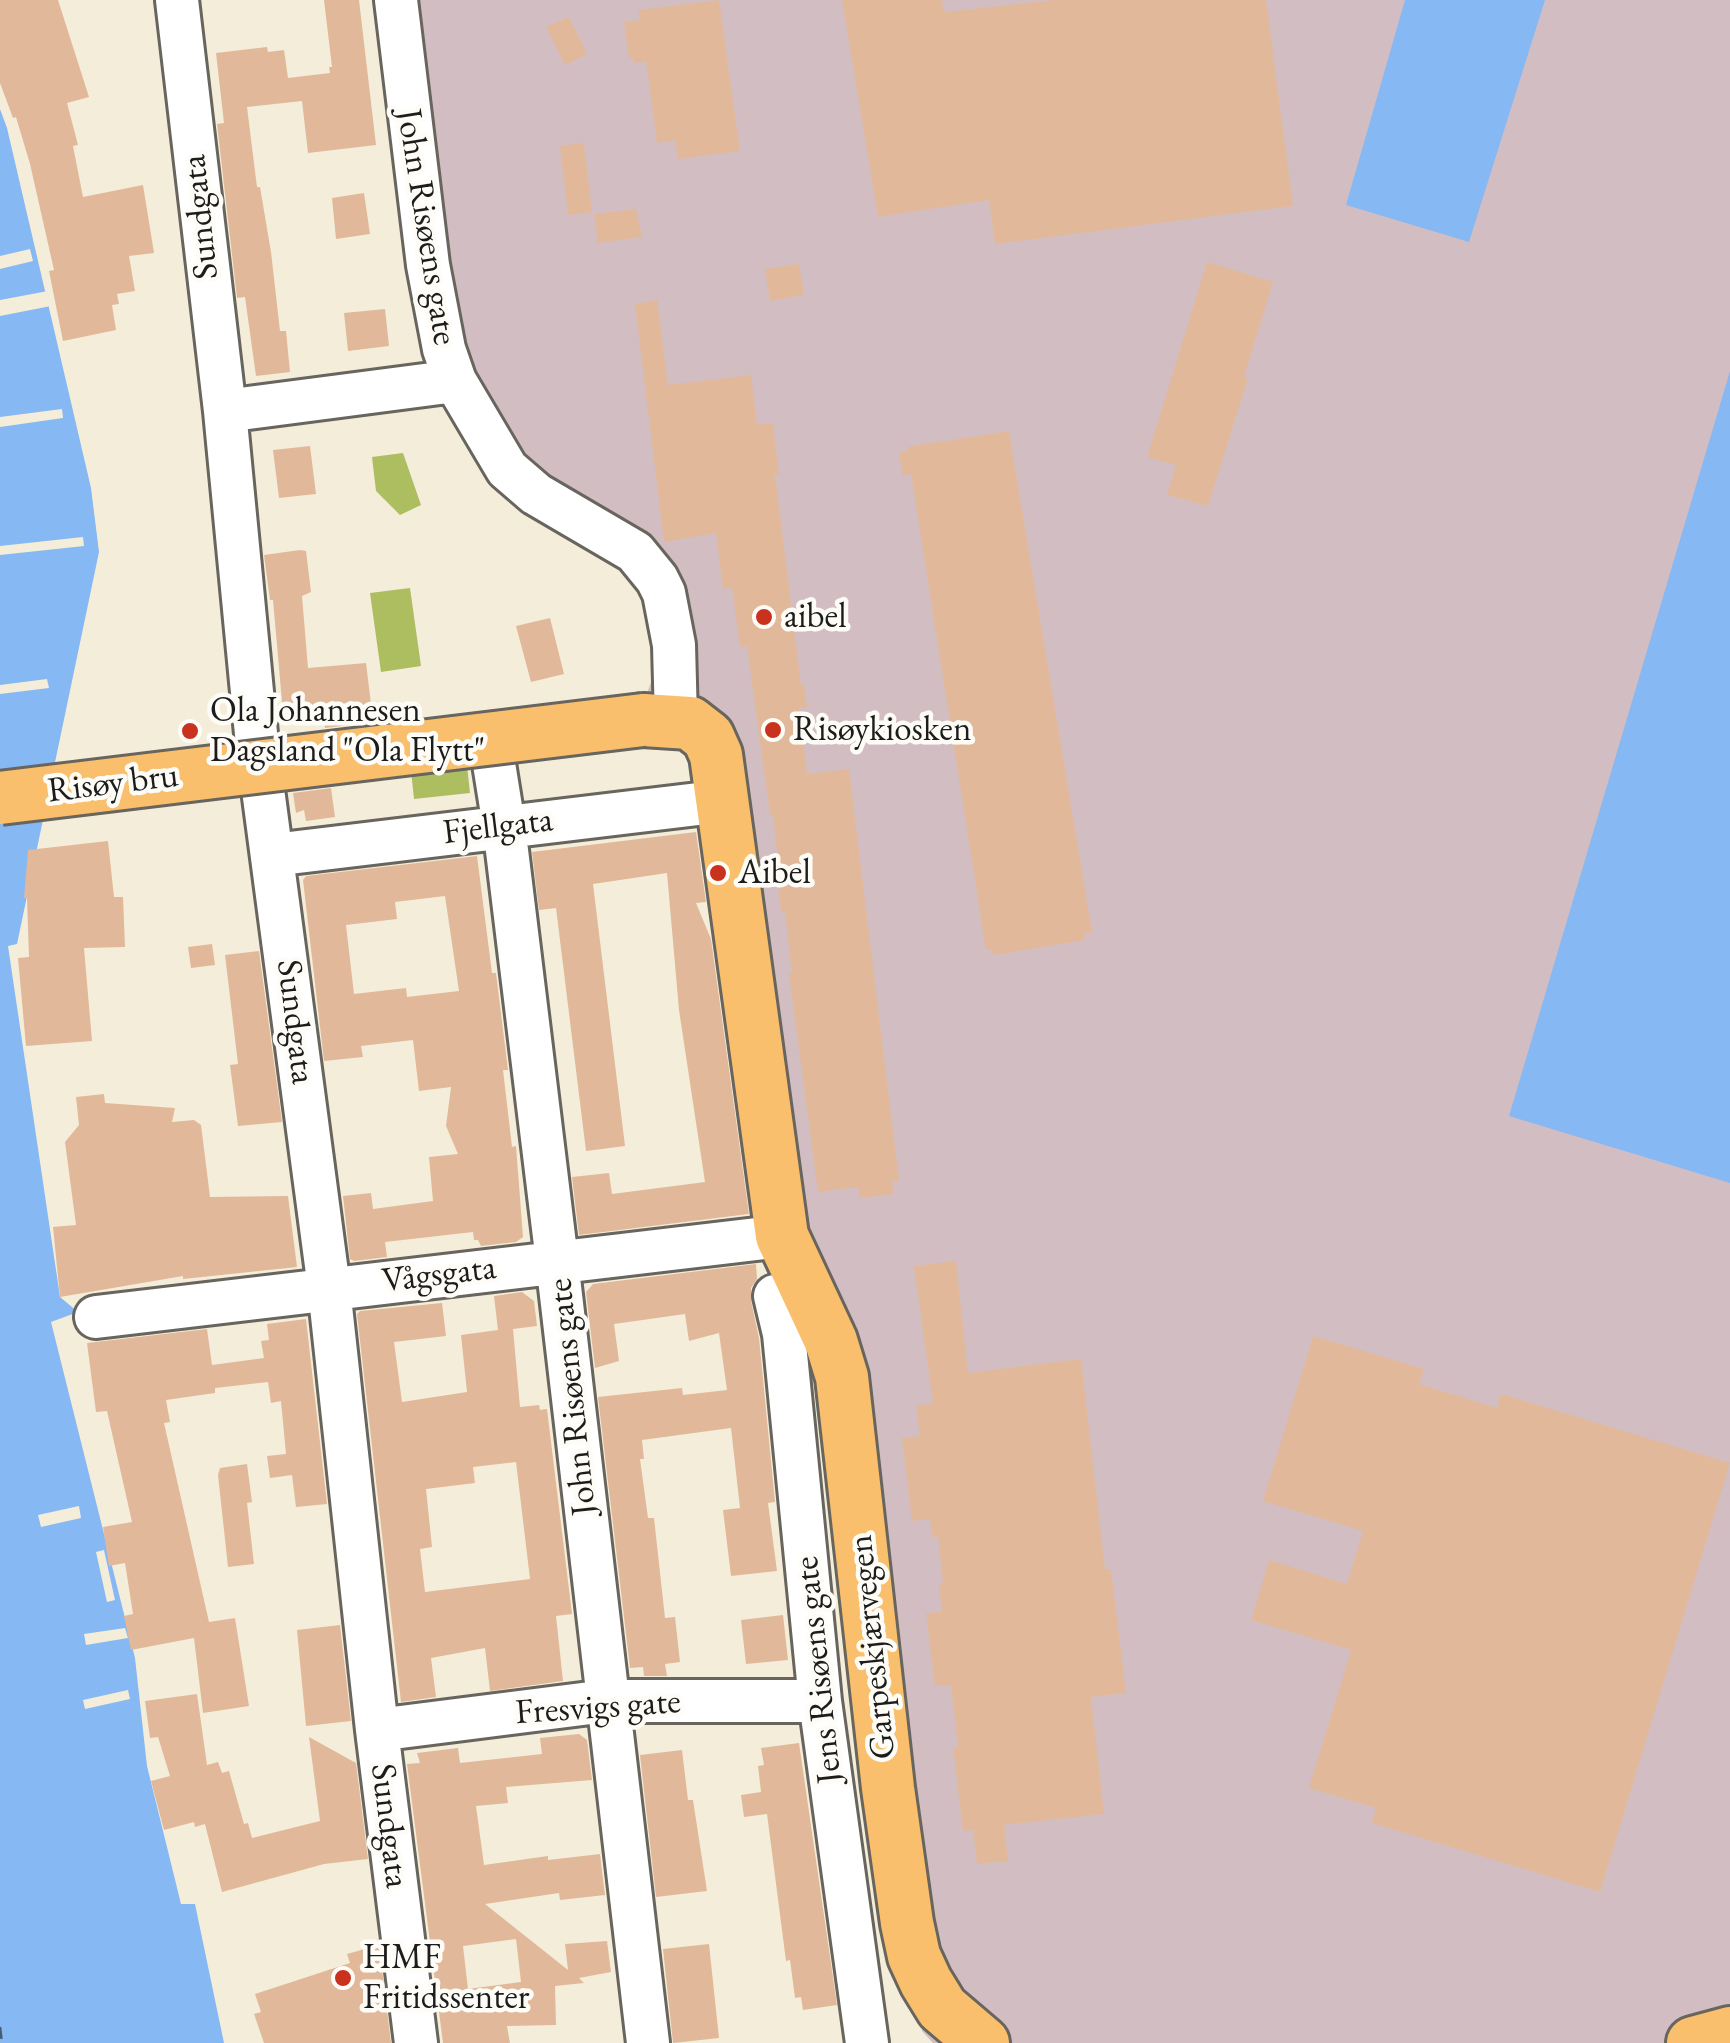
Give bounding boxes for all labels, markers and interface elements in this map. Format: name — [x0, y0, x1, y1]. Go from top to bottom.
street label: John Risøens gate — [387, 106, 465, 348]
street label: Sundgata — [174, 153, 228, 281]
place label: aibel — [784, 596, 847, 638]
marker: aibel — [753, 606, 775, 628]
place label: Ola Johannesen Dagsland "Ola Flytt" — [210, 690, 485, 772]
place label: Risøykiosken — [793, 709, 971, 751]
marker: Risøykiosken — [762, 719, 784, 741]
marker: Ola Johannesen Dagsland "Ola Flytt" — [179, 720, 201, 742]
street label: Risøy bru — [45, 755, 181, 813]
street label: Fjellgata — [441, 799, 555, 855]
place label: Aibel — [738, 852, 811, 894]
marker: Aibel — [707, 862, 729, 884]
street label: Sundgata — [267, 957, 323, 1087]
street label: Vågsgata — [380, 1247, 498, 1303]
street label: John Risøens gate — [540, 1276, 606, 1518]
street label: Garpeskjærvegen — [840, 1533, 906, 1761]
street label: Jens Risøens gate — [786, 1554, 852, 1786]
street label: Fresvigs gate — [514, 1681, 682, 1735]
street label: Sundgata — [361, 1761, 417, 1891]
place label: HMF Fritidssenter — [363, 1937, 530, 2019]
marker: HMF Fritidssenter — [332, 1967, 354, 1989]

